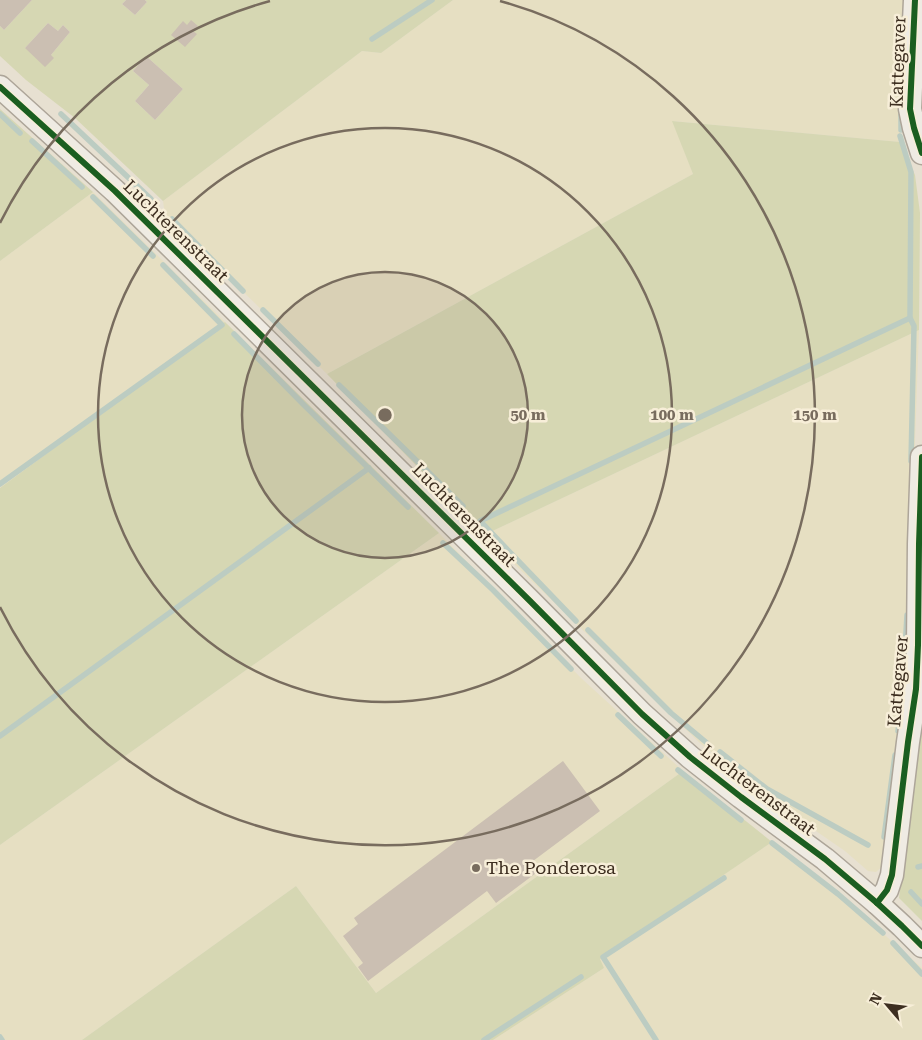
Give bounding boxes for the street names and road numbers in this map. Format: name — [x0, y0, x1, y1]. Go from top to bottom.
street label: Kattegaver — [885, 16, 910, 108]
street label: Luchterenstraat — [120, 175, 233, 286]
street label: Luchterenstraat — [408, 459, 521, 571]
street label: Kattegaver — [883, 634, 912, 728]
street label: Luchterenstraat — [697, 740, 820, 840]

